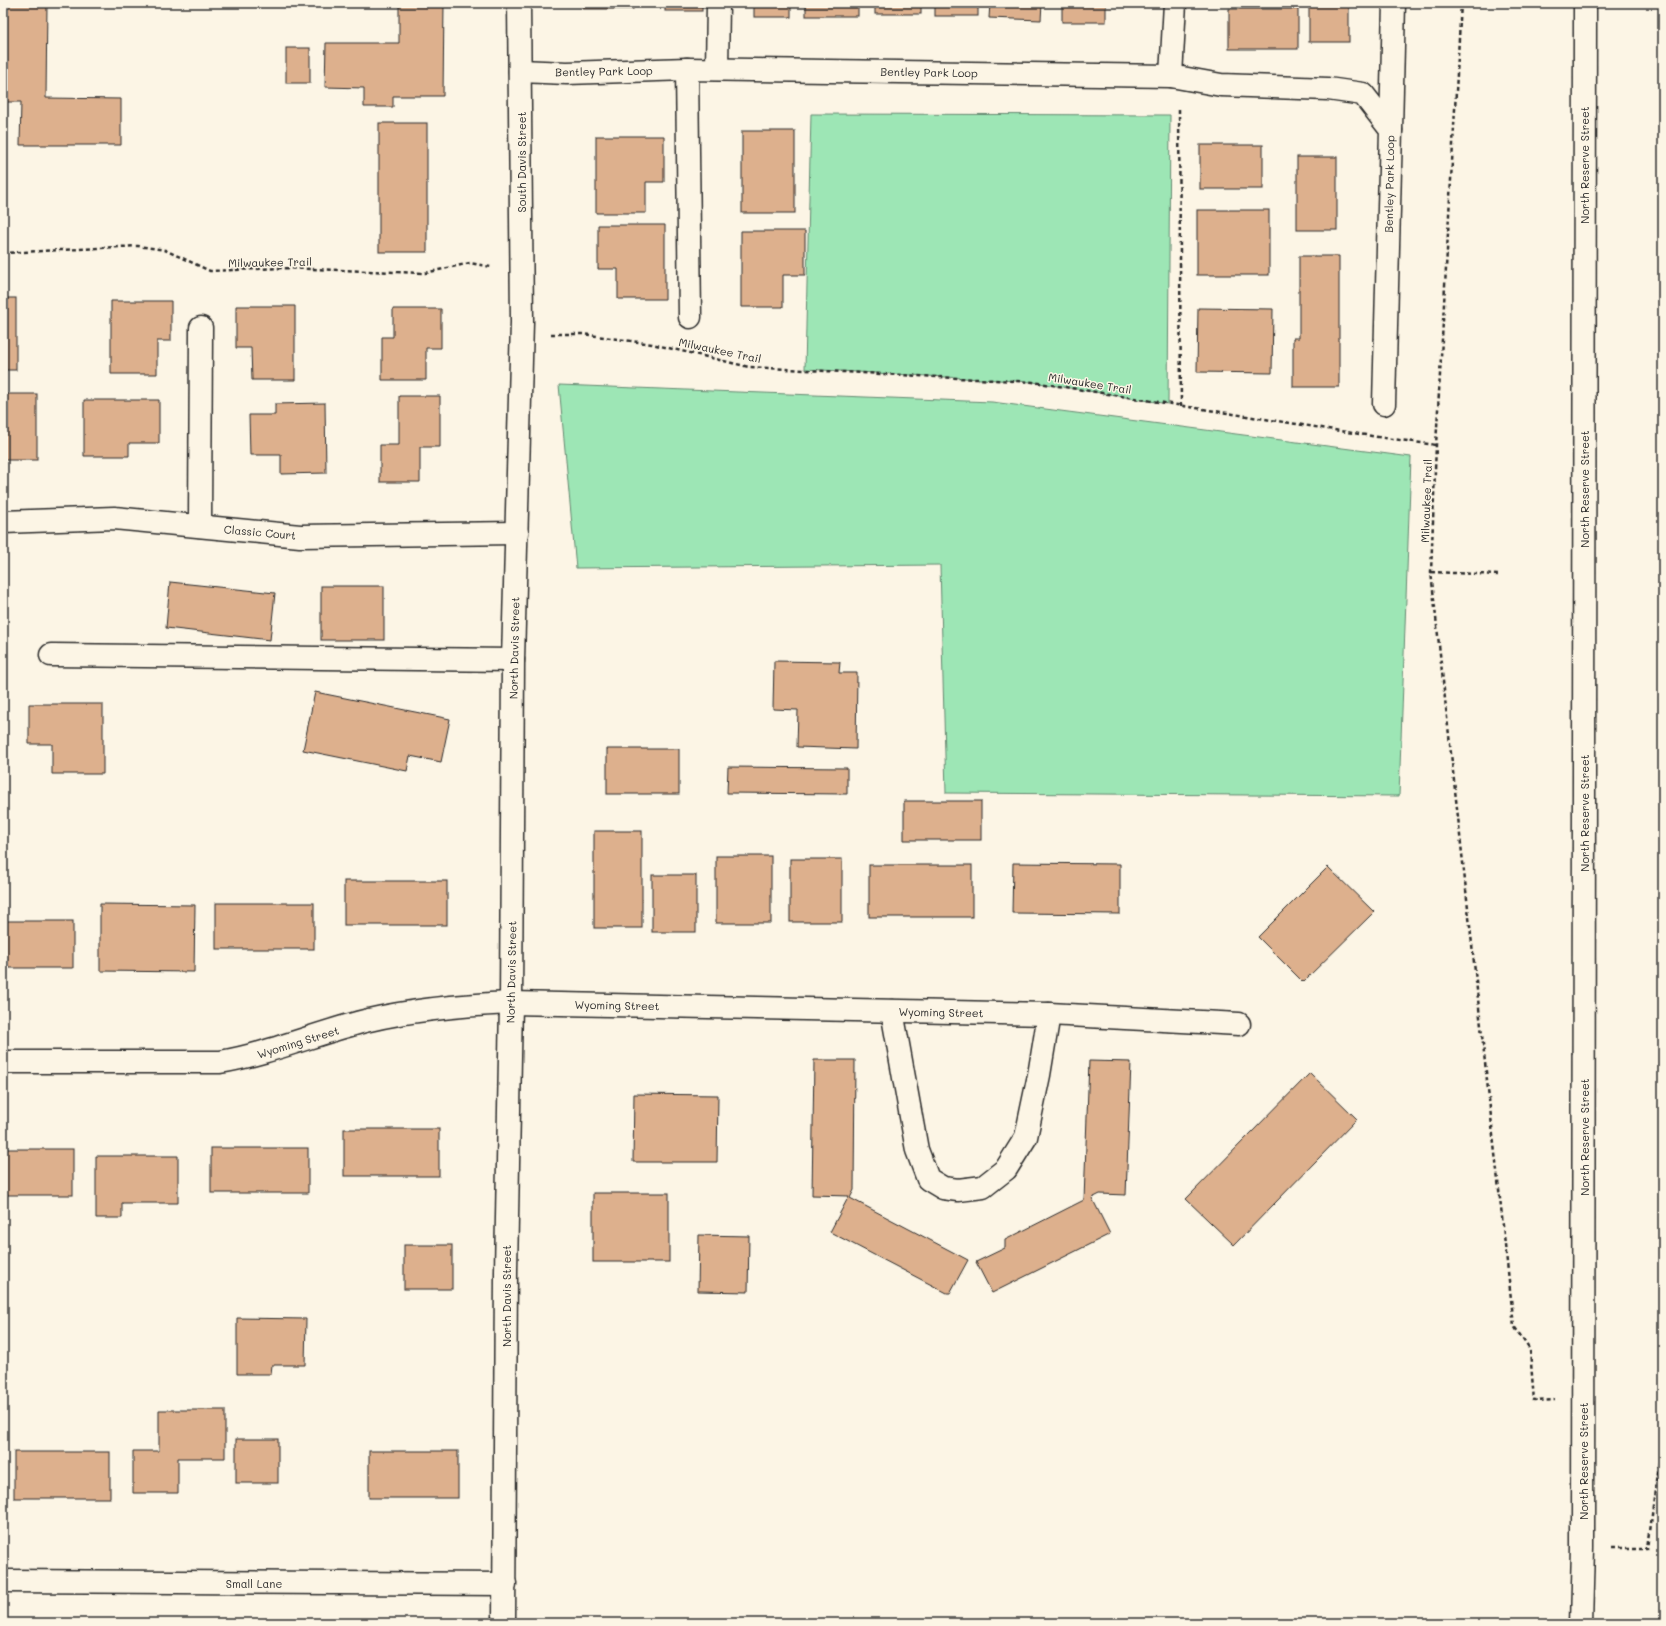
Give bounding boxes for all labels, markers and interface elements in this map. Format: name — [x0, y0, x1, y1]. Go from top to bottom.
street label: Bentley Park Loop — [555, 63, 653, 79]
street label: Bentley Park Loop — [880, 64, 978, 80]
street label: North Reserve Street — [1577, 106, 1592, 224]
street label: South Davis Street — [514, 111, 529, 212]
street label: Bentley Park Loop — [1381, 135, 1397, 233]
street label: Milwaukee Trail — [228, 254, 312, 270]
street label: Milwaukee Trail — [677, 334, 763, 366]
street label: Milwaukee Trail — [1047, 369, 1133, 397]
street label: North Reserve Street — [1577, 430, 1592, 548]
street label: Milwaukee Trail — [1417, 459, 1435, 543]
street label: Classic Court — [223, 521, 297, 543]
street label: North Davis Street — [506, 597, 522, 699]
street label: North Reserve Street — [1577, 754, 1592, 872]
street label: North Davis Street — [503, 921, 519, 1023]
street label: Wyoming Street — [574, 997, 660, 1013]
street label: Wyoming Street — [898, 1004, 984, 1020]
street label: Wyoming Street — [255, 1022, 341, 1062]
street label: North Reserve Street — [1577, 1078, 1592, 1196]
street label: North Davis Street — [499, 1245, 514, 1347]
street label: North Reserve Street — [1576, 1402, 1591, 1520]
street label: Small Lane — [226, 1576, 282, 1591]

